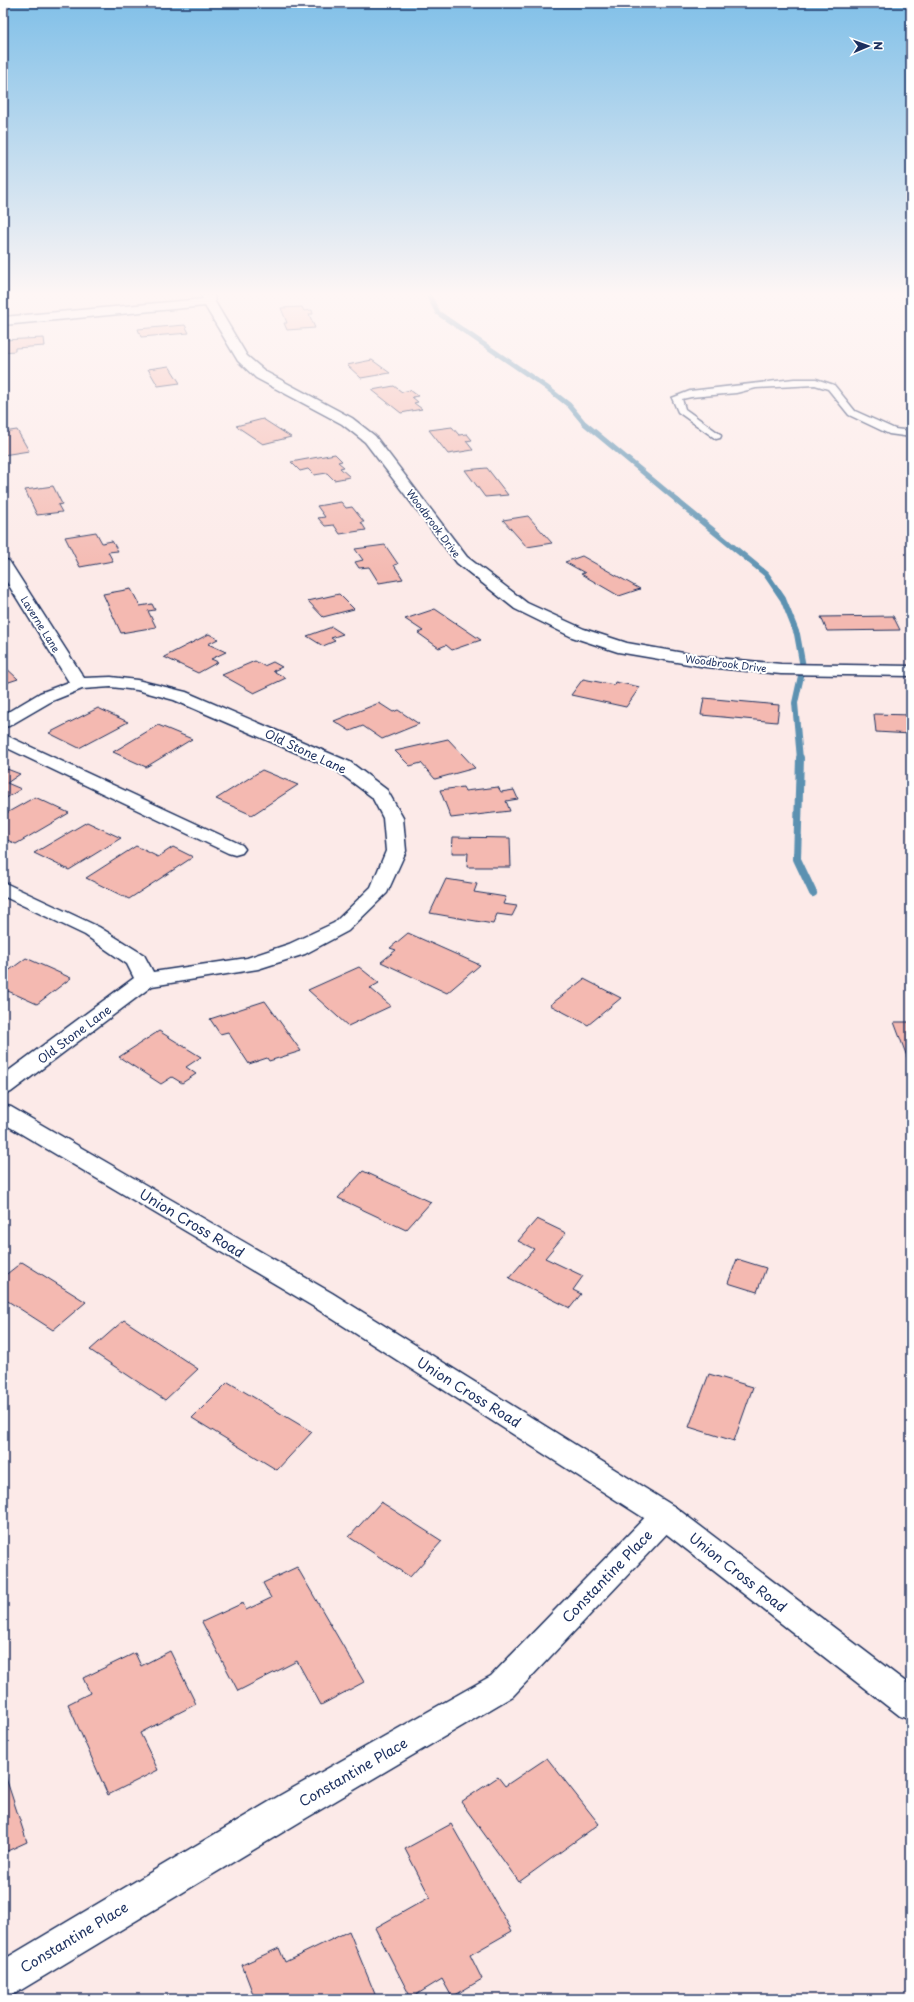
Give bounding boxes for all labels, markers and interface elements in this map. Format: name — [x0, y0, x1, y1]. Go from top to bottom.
north arrow — [848, 26, 888, 66]
text: N — [870, 41, 887, 51]
street label: Woodbrook Drive — [403, 486, 465, 560]
street label: Laverne Lane — [18, 593, 64, 655]
street label: Woodbrook Drive — [684, 651, 768, 675]
street label: Old Stone Lane — [262, 724, 350, 778]
street label: Old Stone Lane — [33, 1000, 115, 1068]
street label: Union Cross Road — [135, 1183, 249, 1263]
street label: Union Cross Road — [413, 1351, 525, 1433]
street label: Constantine Place — [557, 1525, 657, 1627]
street label: Union Cross Road — [685, 1527, 791, 1617]
street label: Constantine Place — [295, 1732, 411, 1812]
street label: Constantine Place — [16, 1896, 132, 1978]

